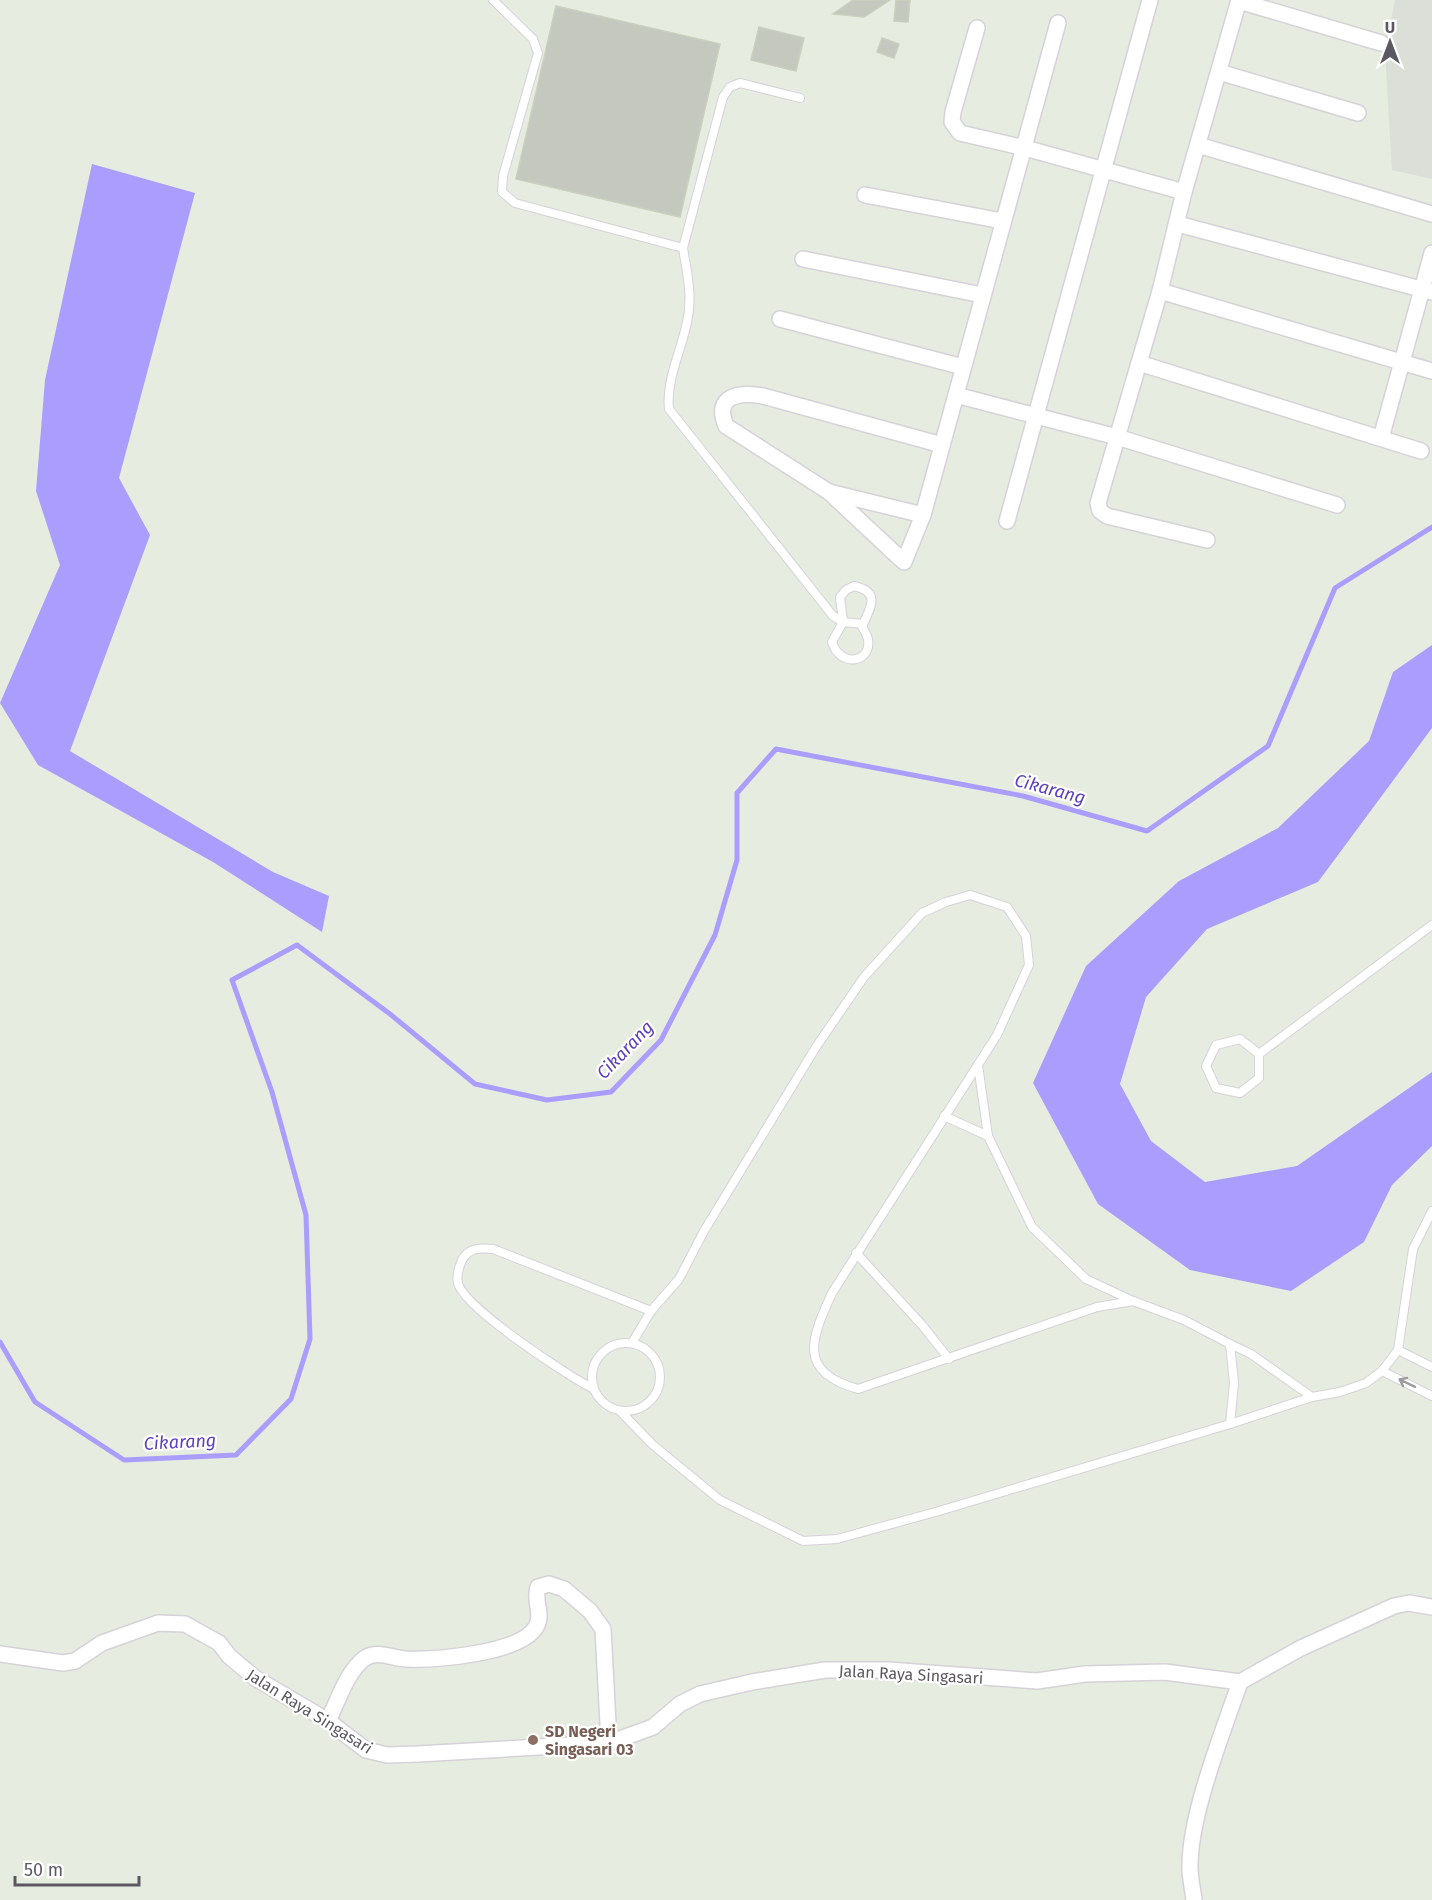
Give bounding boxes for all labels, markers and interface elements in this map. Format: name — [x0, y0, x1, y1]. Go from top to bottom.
north arrow — [1360, 12, 1420, 72]
text: U — [1385, 18, 1395, 37]
water label: Cikarang — [1012, 769, 1088, 809]
water label: Cikarang — [592, 1016, 658, 1084]
one-way arrow — [1399, 1377, 1417, 1388]
water label: Cikarang — [143, 1429, 217, 1455]
street label: Jalan Raya Singasari — [838, 1661, 984, 1688]
street label: Jalan Raya Singasari — [243, 1665, 376, 1758]
place label: SD Negeri Singasari 03 — [545, 1722, 634, 1759]
marker: SD Negeri Singasari 03 — [526, 1733, 540, 1747]
scale bar — [15, 1849, 140, 1887]
text: 50 m — [24, 1859, 63, 1881]

